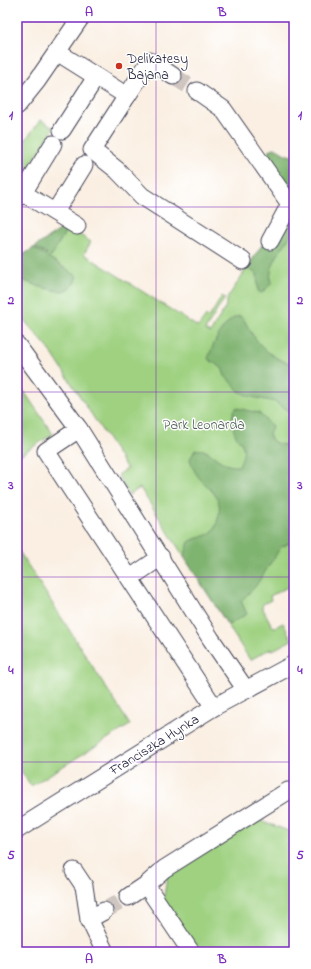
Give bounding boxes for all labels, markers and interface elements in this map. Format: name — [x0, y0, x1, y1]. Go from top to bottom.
text: A — [85, 3, 93, 22]
text: B — [217, 3, 227, 22]
place label: Delikatesy Bajana — [126, 49, 188, 86]
marker: Delikatesy Bajana — [114, 61, 124, 71]
text: 1 — [9, 106, 14, 125]
text: 1 — [298, 106, 303, 125]
text: 2 — [7, 291, 15, 310]
text: 2 — [296, 291, 304, 310]
park label: Park Leonarda — [163, 415, 245, 436]
text: 3 — [7, 476, 14, 495]
text: 3 — [296, 476, 303, 495]
text: 4 — [7, 661, 14, 680]
text: 4 — [296, 661, 303, 680]
street label: Franciszka Hynka — [105, 709, 204, 783]
text: 5 — [7, 846, 15, 865]
text: 5 — [296, 846, 304, 865]
text: A — [85, 950, 93, 969]
text: B — [217, 950, 227, 969]

